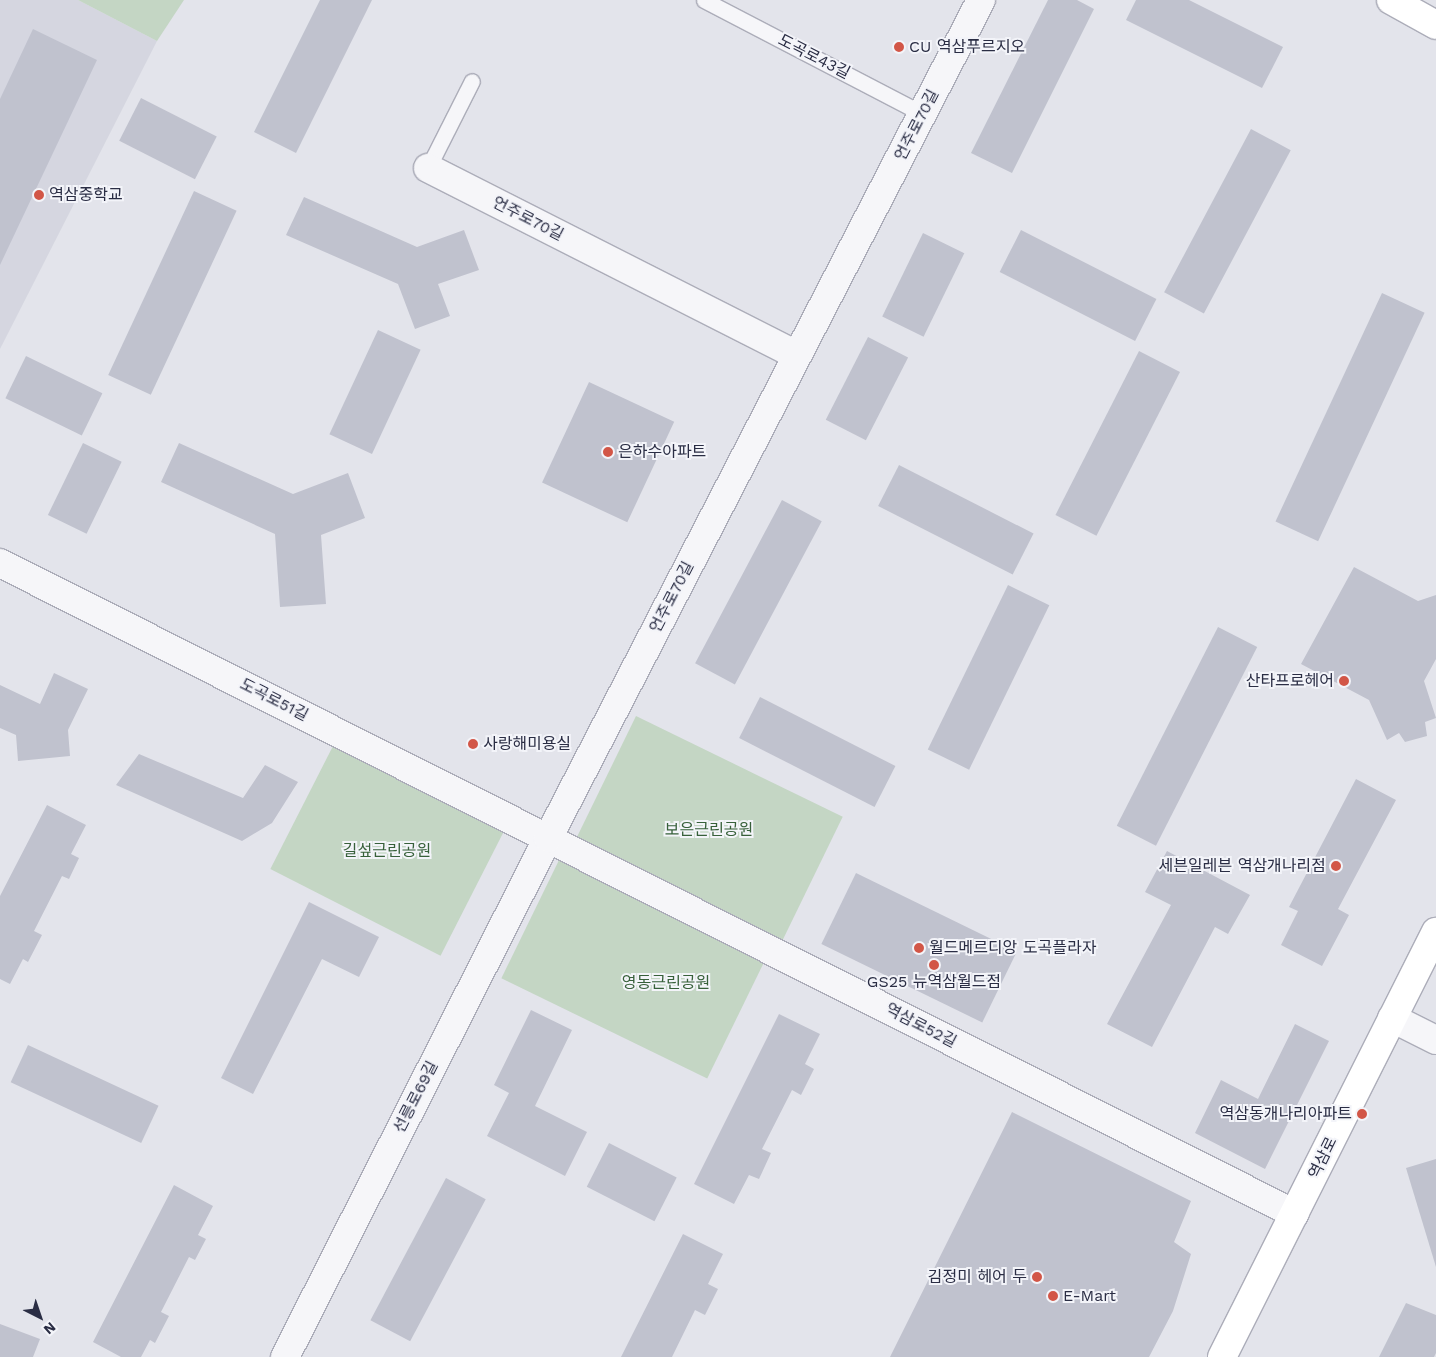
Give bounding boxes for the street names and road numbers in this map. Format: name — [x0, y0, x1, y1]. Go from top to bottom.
street label: 도곡로43길 — [775, 31, 853, 83]
street label: 언주로70길 — [891, 86, 943, 164]
street label: 언주로70길 — [489, 193, 567, 245]
street label: 언주로70길 — [646, 558, 698, 636]
street label: 도곡로51길 — [236, 675, 312, 725]
street label: 역삼로52길 — [882, 1000, 960, 1052]
street label: 선릉로69길 — [390, 1058, 442, 1136]
street label: 역삼로 — [1305, 1134, 1341, 1182]

